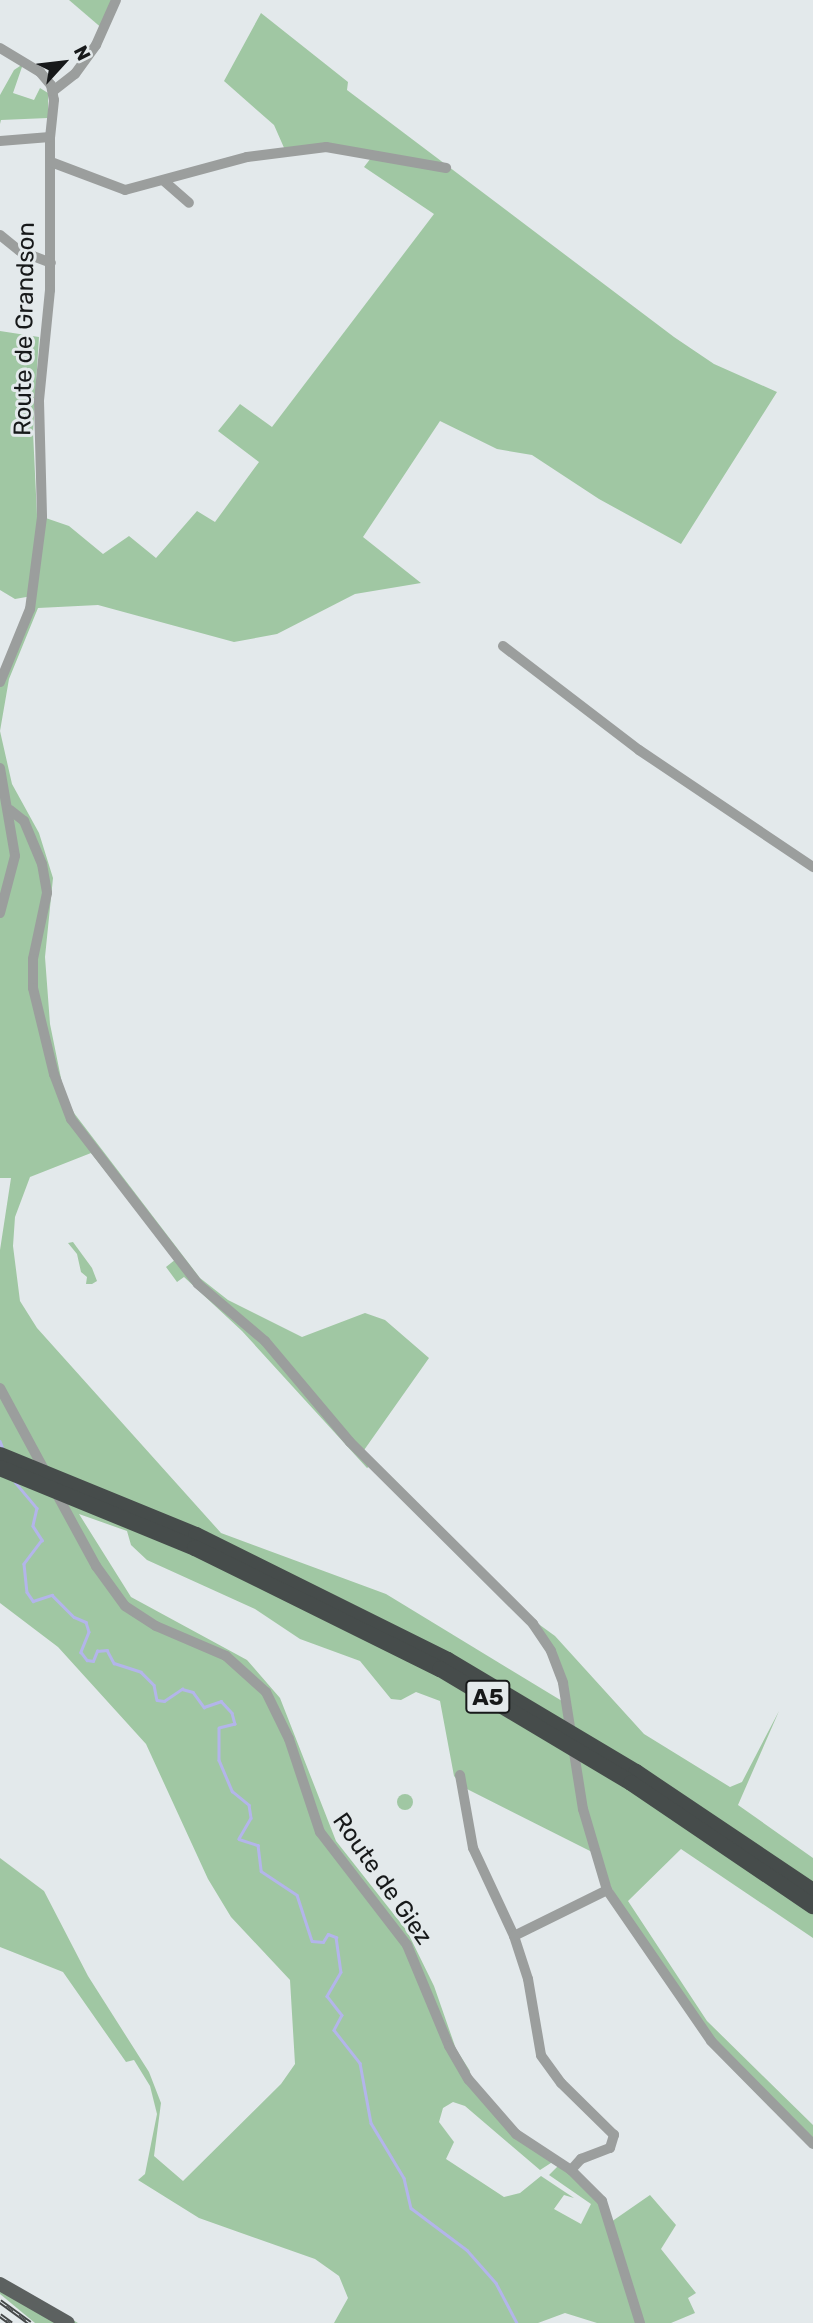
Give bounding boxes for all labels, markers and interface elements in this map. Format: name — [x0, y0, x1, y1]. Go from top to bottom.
north arrow — [28, 28, 98, 98]
text: N — [69, 42, 96, 65]
street label: Route de Grandson — [9, 222, 41, 436]
road number: A5 — [465, 1678, 511, 1716]
street label: Route de Giez — [326, 1808, 438, 1950]

